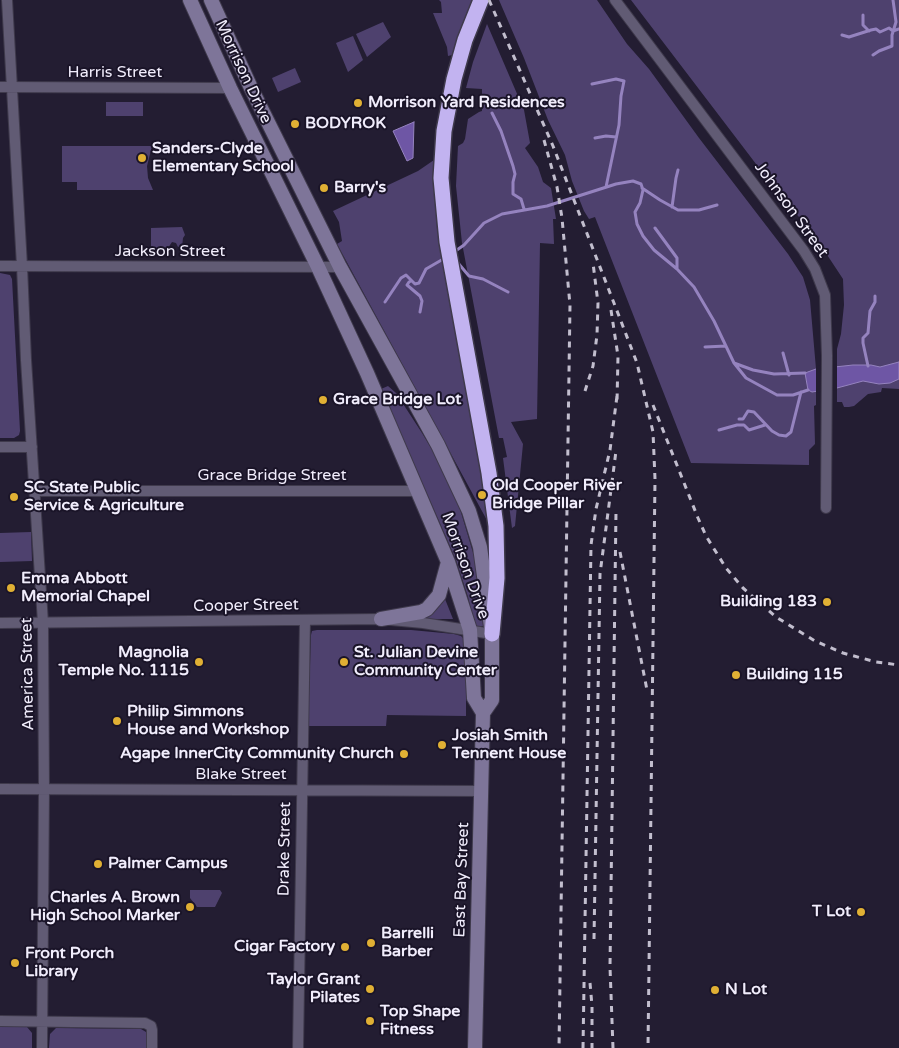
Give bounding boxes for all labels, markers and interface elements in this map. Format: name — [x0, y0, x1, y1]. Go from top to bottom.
street label: Morrison Drive — [211, 17, 275, 127]
street label: Harris Street — [68, 63, 162, 83]
place label: Morrison Yard Residences — [368, 93, 565, 113]
marker: Morrison Yard Residences — [352, 97, 364, 109]
place label: BODYROK — [305, 114, 386, 134]
marker: BODYROK — [289, 118, 301, 130]
place label: Sanders-Clyde Elementary School — [152, 139, 294, 177]
marker: Sanders-Clyde Elementary School — [136, 152, 148, 164]
street label: Johnson Street — [750, 158, 832, 262]
place label: Barry's — [334, 178, 386, 198]
marker: Barry's — [318, 182, 330, 194]
street label: Jackson Street — [115, 242, 225, 262]
place label: Grace Bridge Lot — [333, 390, 461, 410]
marker: Grace Bridge Lot — [317, 394, 329, 406]
street label: Grace Bridge Street — [197, 466, 347, 486]
place label: Old Cooper River Bridge Pillar — [492, 476, 622, 514]
place label: SC State Public Service & Agriculture — [24, 478, 184, 516]
marker: Old Cooper River Bridge Pillar — [476, 489, 488, 501]
marker: SC State Public Service & Agriculture — [8, 491, 20, 503]
street label: Morrison Drive — [437, 510, 493, 622]
place label: Emma Abbott Memorial Chapel — [21, 569, 150, 607]
marker: Emma Abbott Memorial Chapel — [5, 582, 17, 594]
place label: Building 183 — [720, 592, 817, 612]
street label: Cooper Street — [193, 595, 299, 617]
marker: Building 183 — [821, 596, 833, 608]
street label: America Street — [17, 617, 39, 731]
place label: Magnolia Temple No. 1115 — [59, 643, 189, 681]
place label: St. Julian Devine Community Center — [354, 643, 497, 681]
marker: Magnolia Temple No. 1115 — [193, 656, 205, 668]
marker: St. Julian Devine Community Center — [338, 656, 350, 668]
place label: Building 115 — [746, 665, 843, 685]
marker: Building 115 — [730, 669, 742, 681]
place label: Philip Simmons House and Workshop — [127, 702, 289, 740]
marker: Philip Simmons House and Workshop — [111, 715, 123, 727]
place label: Josiah Smith Tennent House — [452, 726, 566, 764]
marker: Josiah Smith Tennent House — [436, 739, 448, 751]
place label: Agape InnerCity Community Church — [120, 744, 394, 764]
marker: Agape InnerCity Community Church — [398, 748, 410, 760]
street label: Blake Street — [195, 765, 287, 785]
street label: Drake Street — [275, 802, 295, 896]
street label: East Bay Street — [450, 822, 474, 938]
place label: Palmer Campus — [108, 854, 228, 874]
marker: Palmer Campus — [92, 858, 104, 870]
place label: Charles A. Brown High School Marker — [30, 888, 180, 926]
marker: Charles A. Brown High School Marker — [184, 901, 196, 913]
place label: T Lot — [812, 902, 851, 922]
marker: T Lot — [855, 906, 867, 918]
place label: Barrelli Barber — [381, 924, 434, 962]
place label: Cigar Factory — [234, 937, 335, 957]
marker: Barrelli Barber — [365, 937, 377, 949]
marker: Cigar Factory — [339, 941, 351, 953]
place label: Front Porch Library — [25, 944, 114, 982]
marker: Front Porch Library — [9, 957, 21, 969]
place label: Taylor Grant Pilates — [267, 970, 360, 1008]
place label: N Lot — [725, 980, 767, 1000]
marker: Taylor Grant Pilates — [364, 983, 376, 995]
marker: N Lot — [709, 984, 721, 996]
place label: Top Shape Fitness — [380, 1002, 460, 1040]
marker: Top Shape Fitness — [364, 1015, 376, 1027]

